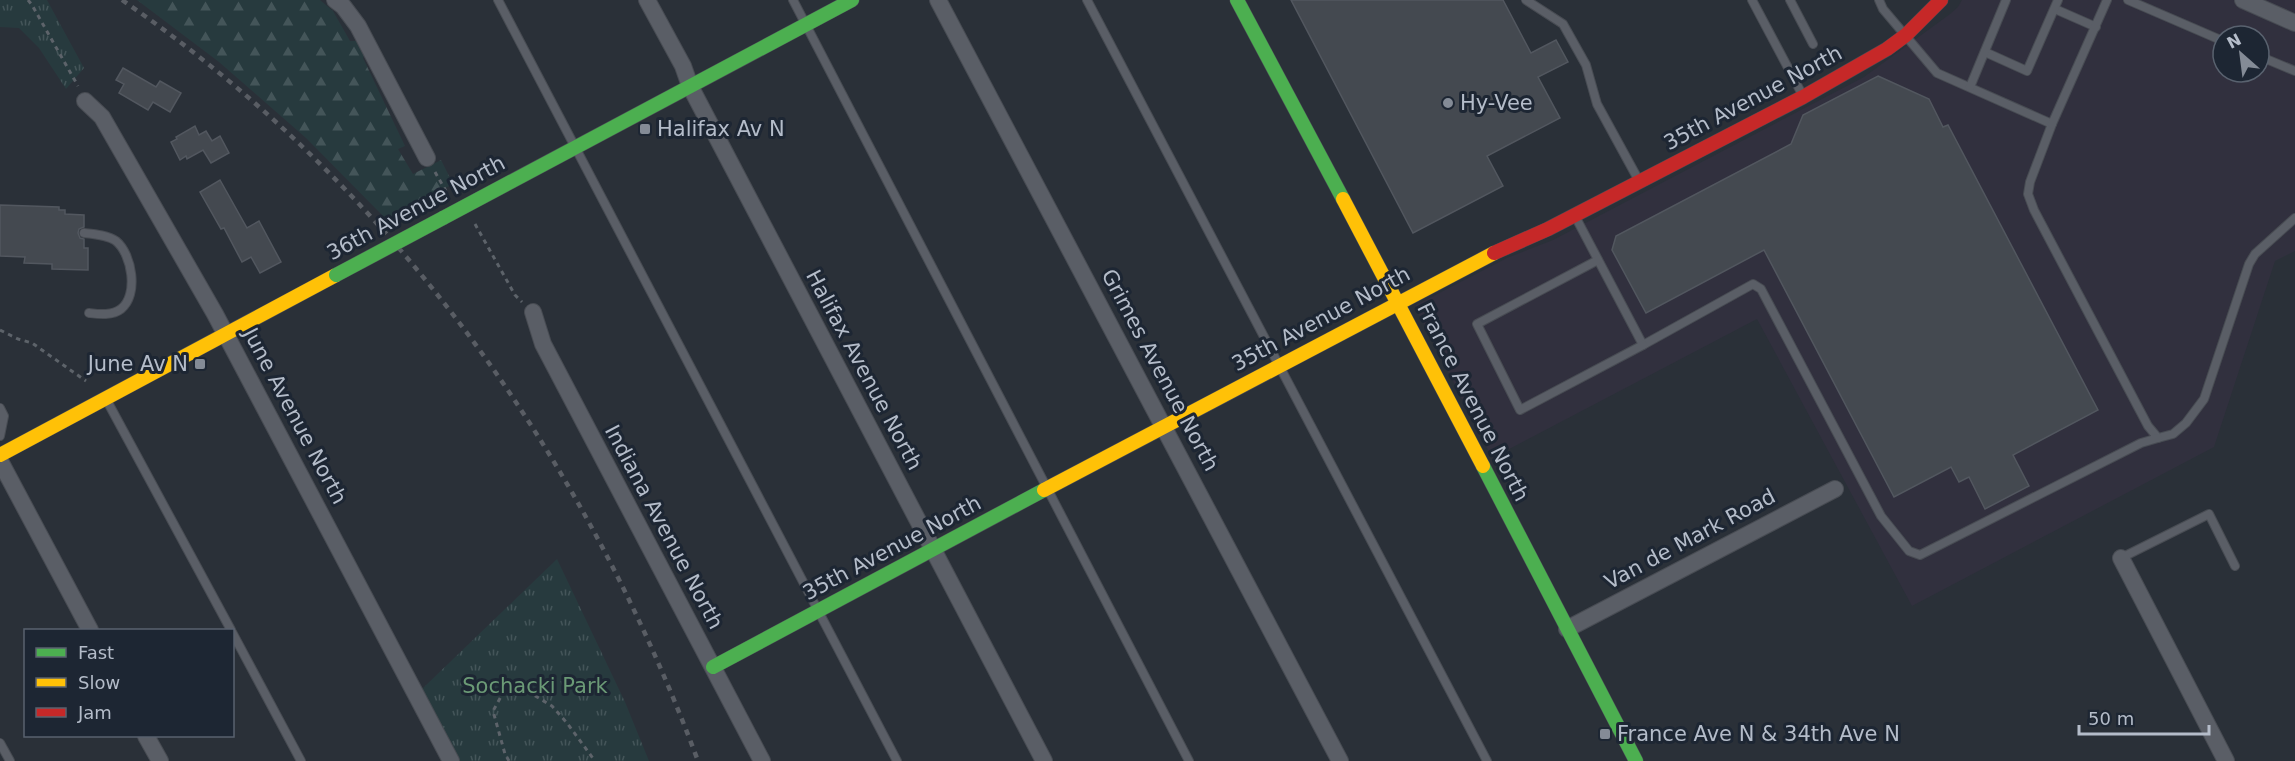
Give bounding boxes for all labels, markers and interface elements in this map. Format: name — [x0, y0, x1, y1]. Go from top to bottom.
north arrow — [2211, 24, 2271, 84]
text: N — [2224, 30, 2245, 53]
street label: 35th Avenue North — [1660, 41, 1846, 155]
place label: Hy-Vee — [1460, 91, 1533, 115]
marker: Hy-Vee — [1441, 96, 1455, 110]
place label: Halifax Av N — [657, 117, 785, 141]
marker: Halifax Av N — [638, 122, 652, 136]
street label: 36th Avenue North — [323, 151, 509, 265]
street label: 35th Avenue North — [1228, 262, 1414, 376]
street label: Grimes Avenue North — [1097, 265, 1223, 475]
street label: Halifax Avenue North — [801, 266, 927, 474]
street label: France Avenue North — [1412, 299, 1534, 505]
street label: June Avenue North — [237, 322, 352, 508]
place label: June Av N — [86, 352, 188, 376]
marker: June Av N — [193, 357, 207, 371]
street label: Indiana Avenue North — [600, 421, 728, 633]
street label: Van de Mark Road — [1601, 484, 1779, 594]
street label: 35th Avenue North — [799, 491, 985, 605]
legend — [24, 629, 234, 737]
text: Fast — [78, 642, 114, 663]
text: Slow — [78, 672, 120, 693]
park label: Sochacki Park — [462, 674, 609, 698]
scale bar — [2079, 698, 2210, 736]
text: Jam — [77, 702, 112, 723]
text: 50 m — [2088, 708, 2134, 729]
place label: France Ave N & 34th Ave N — [1617, 722, 1900, 746]
marker: France Ave N & 34th Ave N — [1598, 727, 1612, 741]

